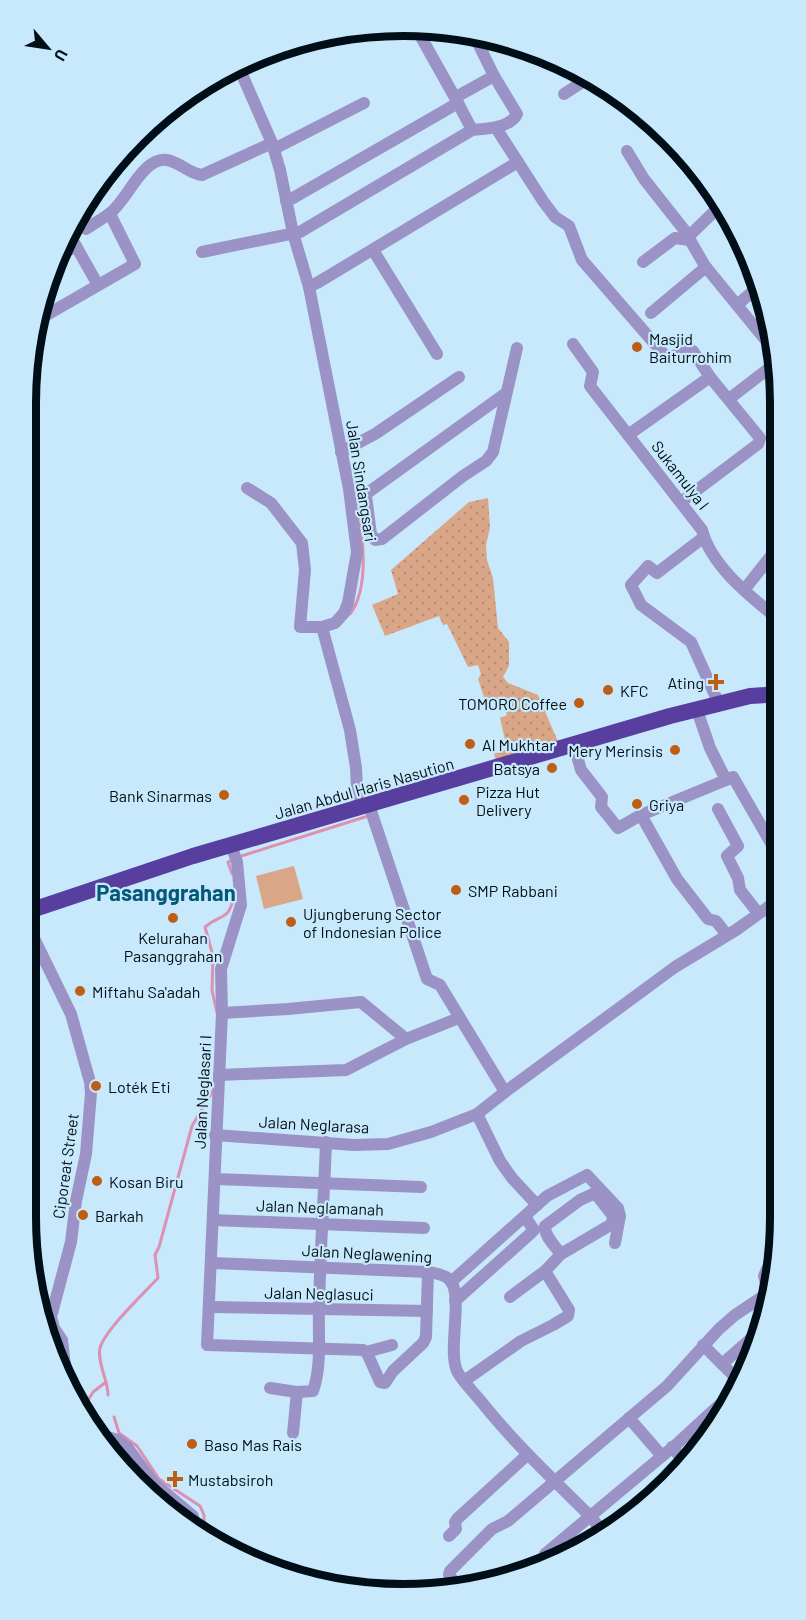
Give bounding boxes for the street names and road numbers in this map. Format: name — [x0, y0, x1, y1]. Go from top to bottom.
street label: Jalan Sindangsari — [343, 419, 381, 543]
street label: Sukamulya I — [648, 437, 714, 513]
street label: Jalan Abdul Haris Nasution — [272, 753, 456, 823]
street label: Jalan Neglasari I — [190, 1035, 214, 1149]
street label: Ciporeat Street — [48, 1112, 82, 1220]
street label: Jalan Neglarasa — [258, 1112, 370, 1136]
street label: Jalan Neglamanah — [256, 1195, 384, 1219]
street label: Jalan Neglawening — [301, 1240, 433, 1266]
street label: Jalan Neglasuci — [264, 1283, 374, 1303]

